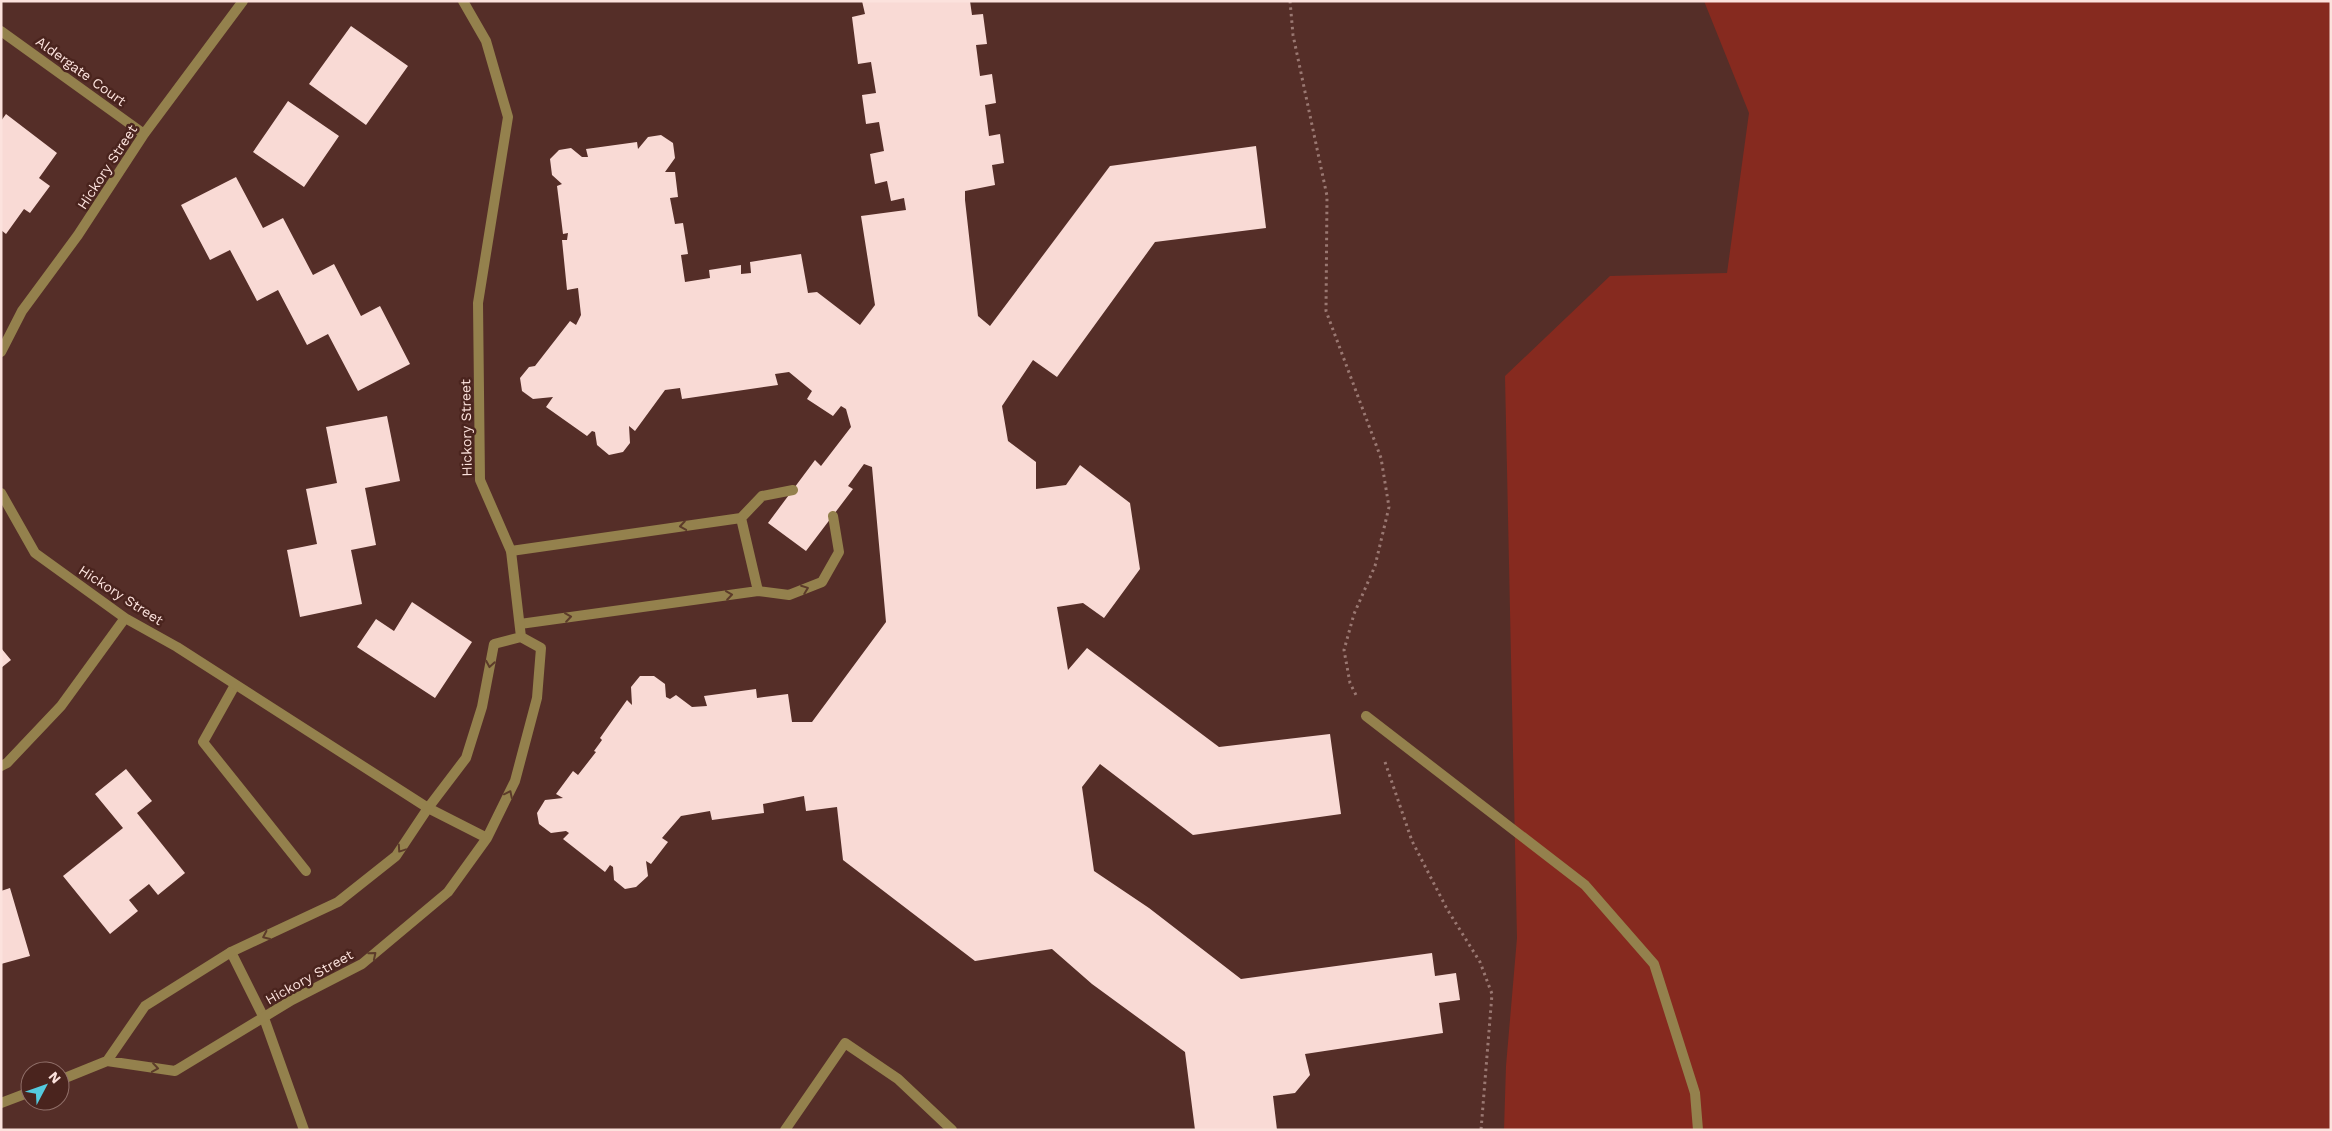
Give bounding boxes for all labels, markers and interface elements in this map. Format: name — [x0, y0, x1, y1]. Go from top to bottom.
street label: Aldergate Court — [33, 33, 129, 109]
street label: Hickory Street — [74, 122, 140, 212]
street label: Hickory Street — [457, 379, 475, 477]
one-way arrow — [679, 520, 687, 531]
street label: Hickory Street — [76, 562, 166, 628]
one-way arrow — [800, 585, 809, 595]
one-way arrow — [725, 590, 733, 601]
one-way arrow — [564, 612, 572, 623]
one-way arrow — [485, 660, 496, 669]
one-way arrow — [503, 790, 513, 799]
one-way arrow — [398, 843, 407, 853]
one-way arrow — [262, 929, 271, 940]
street label: Hickory Street — [263, 946, 356, 1008]
one-way arrow — [367, 952, 376, 960]
north arrow — [20, 1061, 70, 1111]
one-way arrow — [151, 1062, 159, 1073]
text: N — [45, 1068, 64, 1087]

